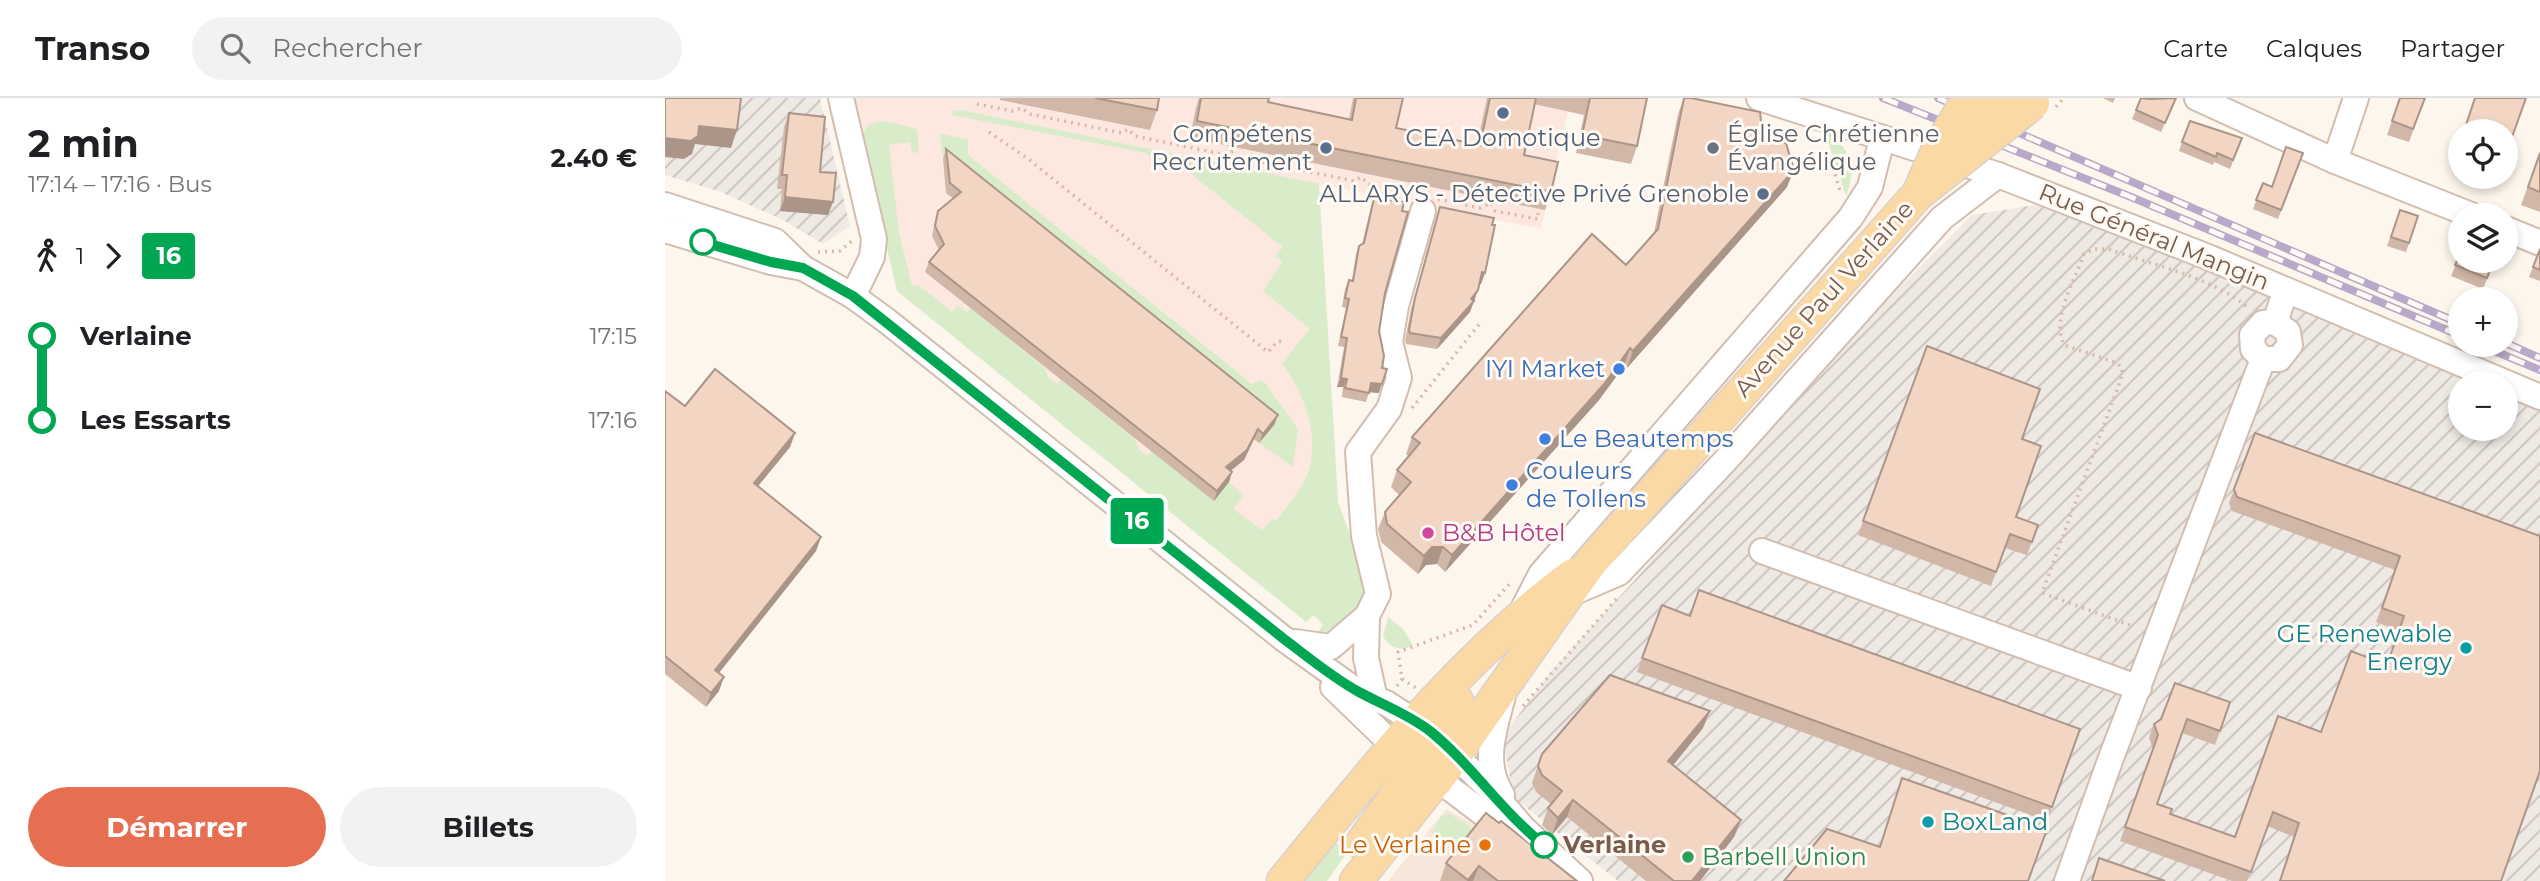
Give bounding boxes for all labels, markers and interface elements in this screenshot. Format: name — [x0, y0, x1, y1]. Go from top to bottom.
search box — [192, 17, 682, 80]
text: Transo — [35, 28, 150, 68]
icon: search — [216, 29, 254, 67]
text: Rechercher — [272, 32, 423, 64]
text: Carte — [2163, 34, 2228, 63]
text: Calques — [2266, 34, 2362, 63]
text: Partager — [2400, 34, 2505, 63]
marker: CEA Domotique — [1495, 105, 1511, 121]
place label: Compétens Recrutement — [1151, 119, 1312, 176]
place label: Église Chrétienne Évangélique — [1727, 119, 1939, 176]
map controls — [2448, 119, 2518, 441]
button: locate — [2448, 119, 2518, 189]
text: 2 min — [28, 120, 139, 167]
place label: CEA Domotique — [1405, 123, 1601, 152]
marker: Compétens Recrutement — [1318, 140, 1334, 156]
marker: Église Chrétienne Évangélique — [1705, 140, 1721, 156]
text: 2.40 € — [551, 142, 637, 174]
text: 17:14 – 17:16 · Bus — [28, 170, 212, 198]
street label: Rue Général Mangin — [2035, 177, 2274, 296]
place label: ALLARYS - Détective Privé Grenoble — [1320, 179, 1749, 208]
marker: ALLARYS - Détective Privé Grenoble — [1755, 186, 1771, 202]
street label: Avenue Paul Verlaine — [1728, 195, 1919, 403]
button: layers — [2448, 203, 2518, 273]
unlabelled marker — [690, 229, 716, 255]
icon: walk — [28, 237, 66, 275]
icon: forward — [94, 237, 132, 275]
text: 16 — [156, 241, 181, 270]
text: 1 — [76, 242, 84, 270]
button: + — [2448, 287, 2518, 357]
text: Verlaine — [80, 320, 192, 352]
text: 17:15 — [589, 322, 637, 350]
place label: IYI Market — [1485, 354, 1605, 383]
marker: IYI Market — [1611, 361, 1627, 377]
button: − — [2448, 371, 2518, 441]
text: Les Essarts — [80, 404, 231, 436]
text: 17:16 — [588, 406, 637, 434]
place label: Le Beautemps — [1559, 424, 1734, 453]
marker: Le Beautemps — [1537, 431, 1553, 447]
place label: Couleurs de Tollens — [1526, 456, 1646, 513]
marker: Couleurs de Tollens — [1504, 477, 1520, 493]
line badge: 16 — [1105, 498, 1169, 544]
text: 16 — [1125, 506, 1149, 535]
place label: B&B Hôtel — [1442, 518, 1565, 547]
marker: B&B Hôtel — [1420, 525, 1436, 541]
place label: GE Renewable Energy — [2277, 619, 2452, 676]
marker: GE Renewable Energy — [2458, 640, 2474, 656]
button: Démarrer — [28, 787, 326, 867]
button: Billets — [340, 787, 637, 867]
place label: BoxLand — [1942, 807, 2048, 836]
marker: BoxLand — [1920, 814, 1936, 830]
place label: Le Verlaine — [1339, 830, 1471, 859]
place label: Verlaine — [1562, 830, 1666, 859]
marker: Verlaine — [1531, 832, 1557, 858]
marker: Le Verlaine — [1477, 837, 1493, 853]
place label: Barbell Union — [1702, 842, 1867, 871]
marker: Barbell Union — [1680, 849, 1696, 865]

